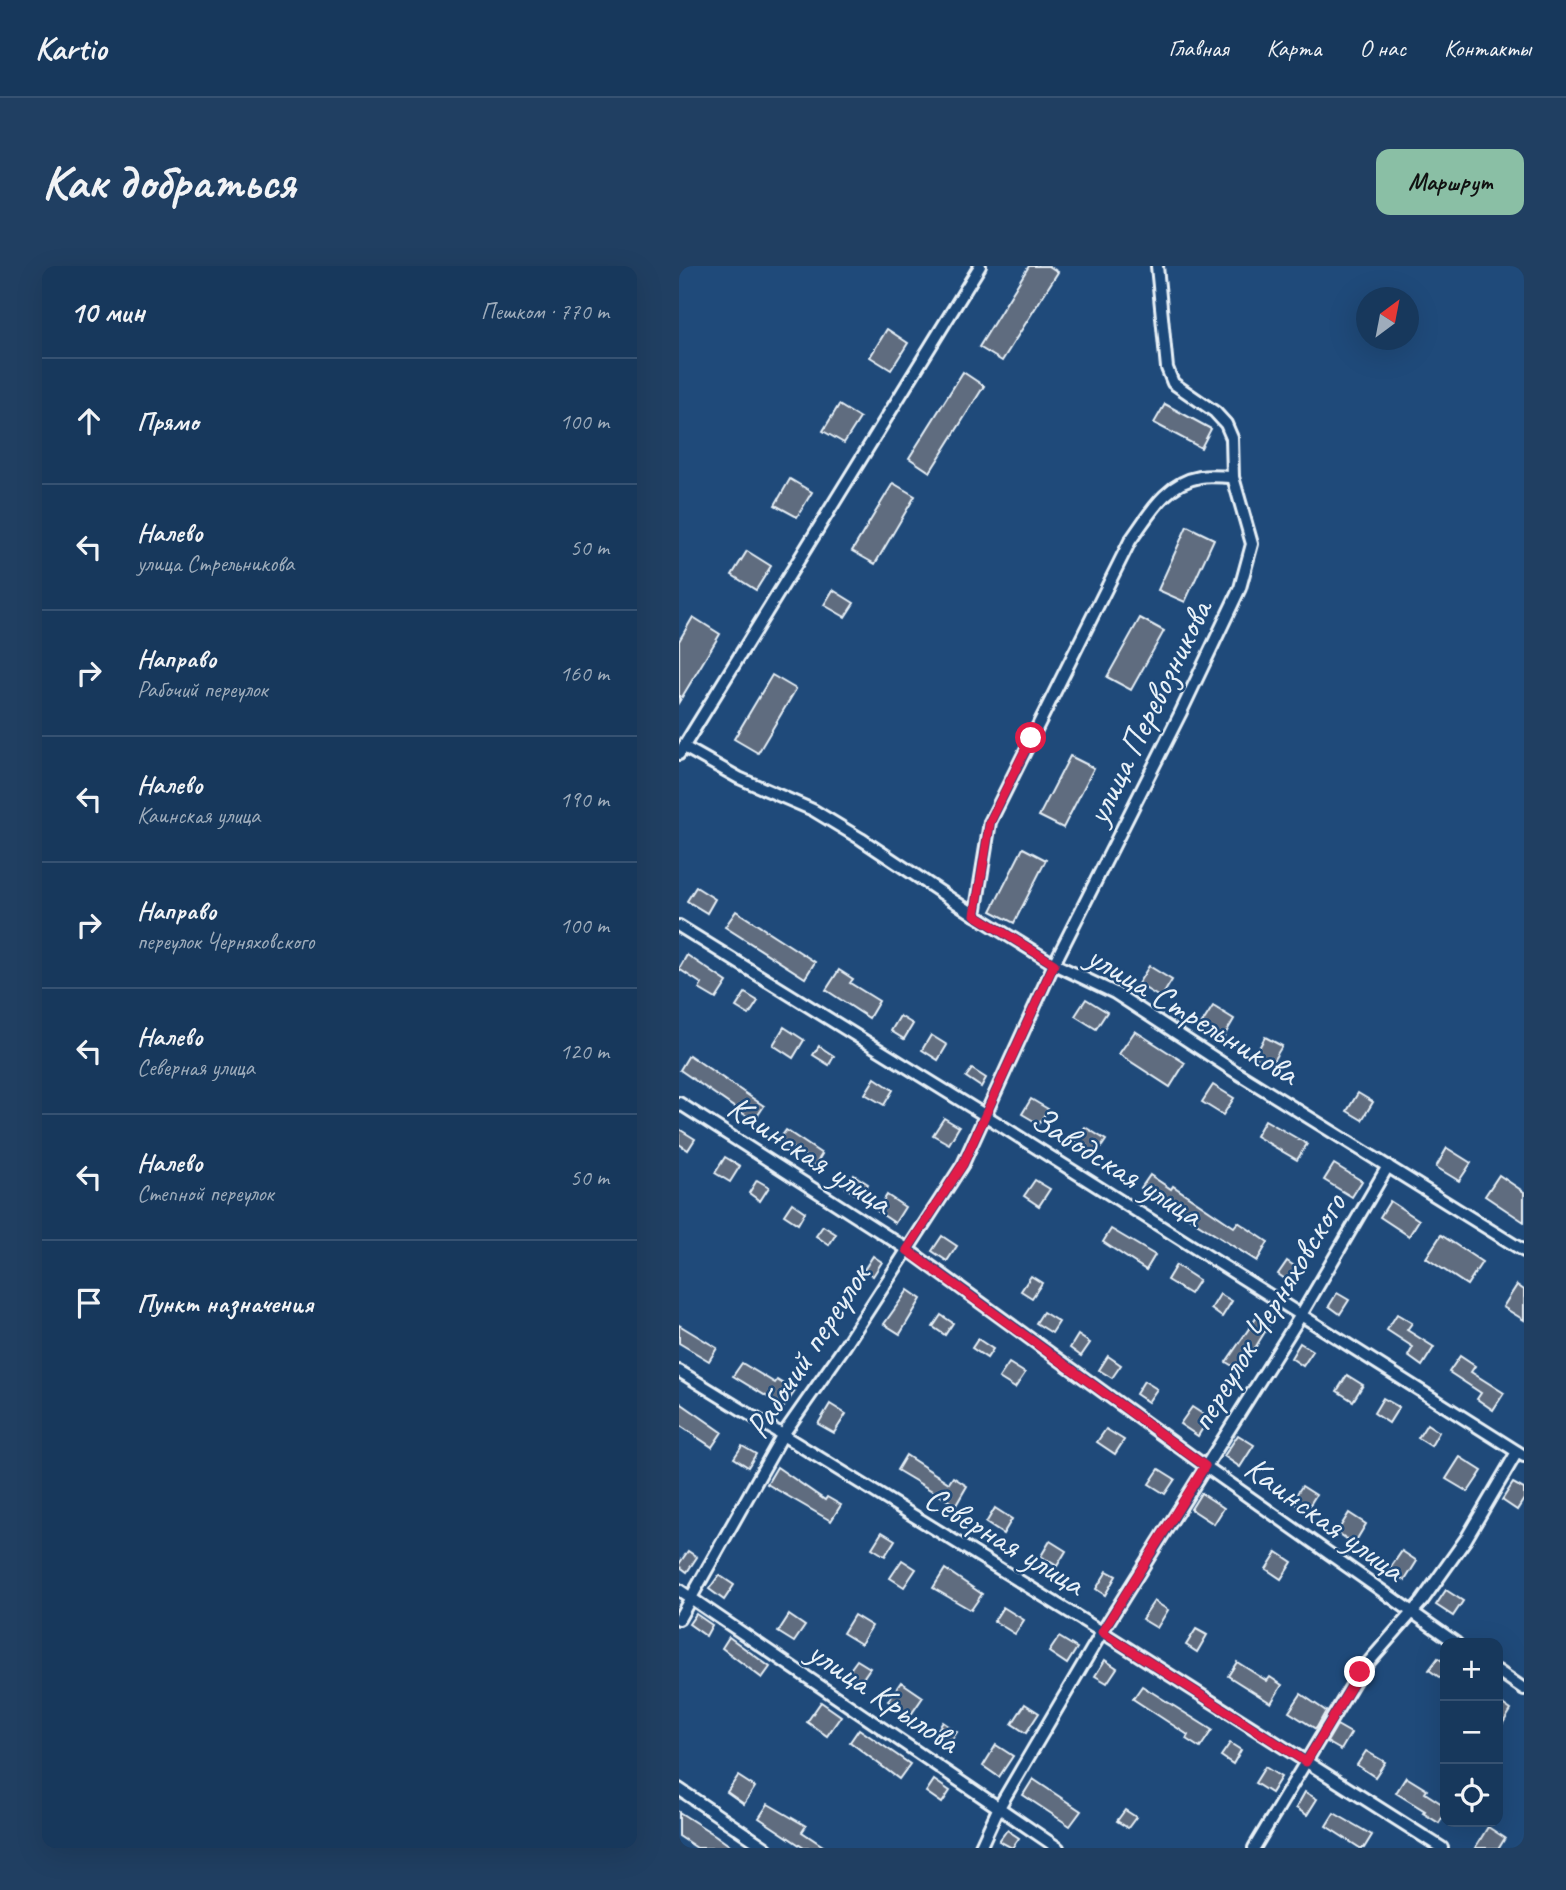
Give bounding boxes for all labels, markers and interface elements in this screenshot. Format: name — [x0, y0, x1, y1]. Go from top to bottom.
text: Kartio — [35, 27, 106, 69]
text: Главная — [1168, 33, 1229, 63]
text: Карта — [1267, 33, 1321, 63]
text: О нас — [1359, 33, 1406, 63]
text: Контакты — [1444, 33, 1531, 63]
button: Маршрут — [1376, 149, 1524, 215]
text: Как добраться — [42, 151, 295, 213]
north arrow — [1356, 287, 1419, 350]
text: 10 мин — [70, 293, 145, 331]
text: Пешком · 770 m — [481, 297, 609, 326]
icon: ahead — [70, 402, 108, 440]
text: Прямо — [137, 405, 199, 438]
text: 100 m — [560, 407, 609, 436]
text: Налево — [137, 516, 203, 549]
icon: left — [70, 528, 108, 566]
text: 50 m — [570, 533, 609, 562]
text: улица Стрельникова — [137, 549, 294, 578]
street label: улица Перевозникова — [1074, 590, 1223, 833]
text: Направо — [137, 642, 216, 675]
icon: right — [70, 654, 108, 692]
text: 160 m — [560, 659, 609, 688]
text: Рабочий переулок — [137, 675, 267, 704]
route start — [1015, 722, 1046, 753]
text: Налево — [137, 768, 203, 801]
icon: left — [70, 780, 108, 818]
text: 190 m — [560, 785, 609, 814]
text: Каинская улица — [137, 801, 260, 830]
text: Направо — [137, 894, 216, 927]
icon: right — [70, 906, 108, 944]
text: 100 m — [560, 911, 609, 940]
text: переулок Черняховского — [137, 927, 314, 956]
street label: улица Стрельникова — [1077, 933, 1309, 1097]
text: Налево — [137, 1020, 203, 1053]
icon: left — [70, 1032, 108, 1070]
text: 120 m — [560, 1037, 609, 1066]
text: Северная улица — [137, 1053, 255, 1082]
street label: Каинская улица — [719, 1085, 903, 1226]
street label: Заводская улица — [1023, 1096, 1213, 1238]
text: Налево — [137, 1146, 203, 1179]
icon: left — [70, 1158, 108, 1196]
text: 50 m — [570, 1163, 609, 1192]
text: Степной переулок — [137, 1179, 273, 1208]
street label: переулок Черняховского — [1179, 1184, 1357, 1440]
street label: Рабочий переулок — [734, 1253, 882, 1447]
icon: arrive — [70, 1284, 108, 1322]
text: Пункт назначения — [137, 1287, 313, 1320]
street label: Каинская улица — [1236, 1445, 1416, 1593]
street label: Северная улица — [916, 1475, 1095, 1607]
street label: улица Крылова — [798, 1628, 970, 1765]
map controls — [1440, 1638, 1503, 1827]
button: + — [1440, 1638, 1503, 1701]
route end — [1344, 1656, 1375, 1687]
button: − — [1440, 1701, 1503, 1764]
button: locate — [1440, 1764, 1503, 1827]

